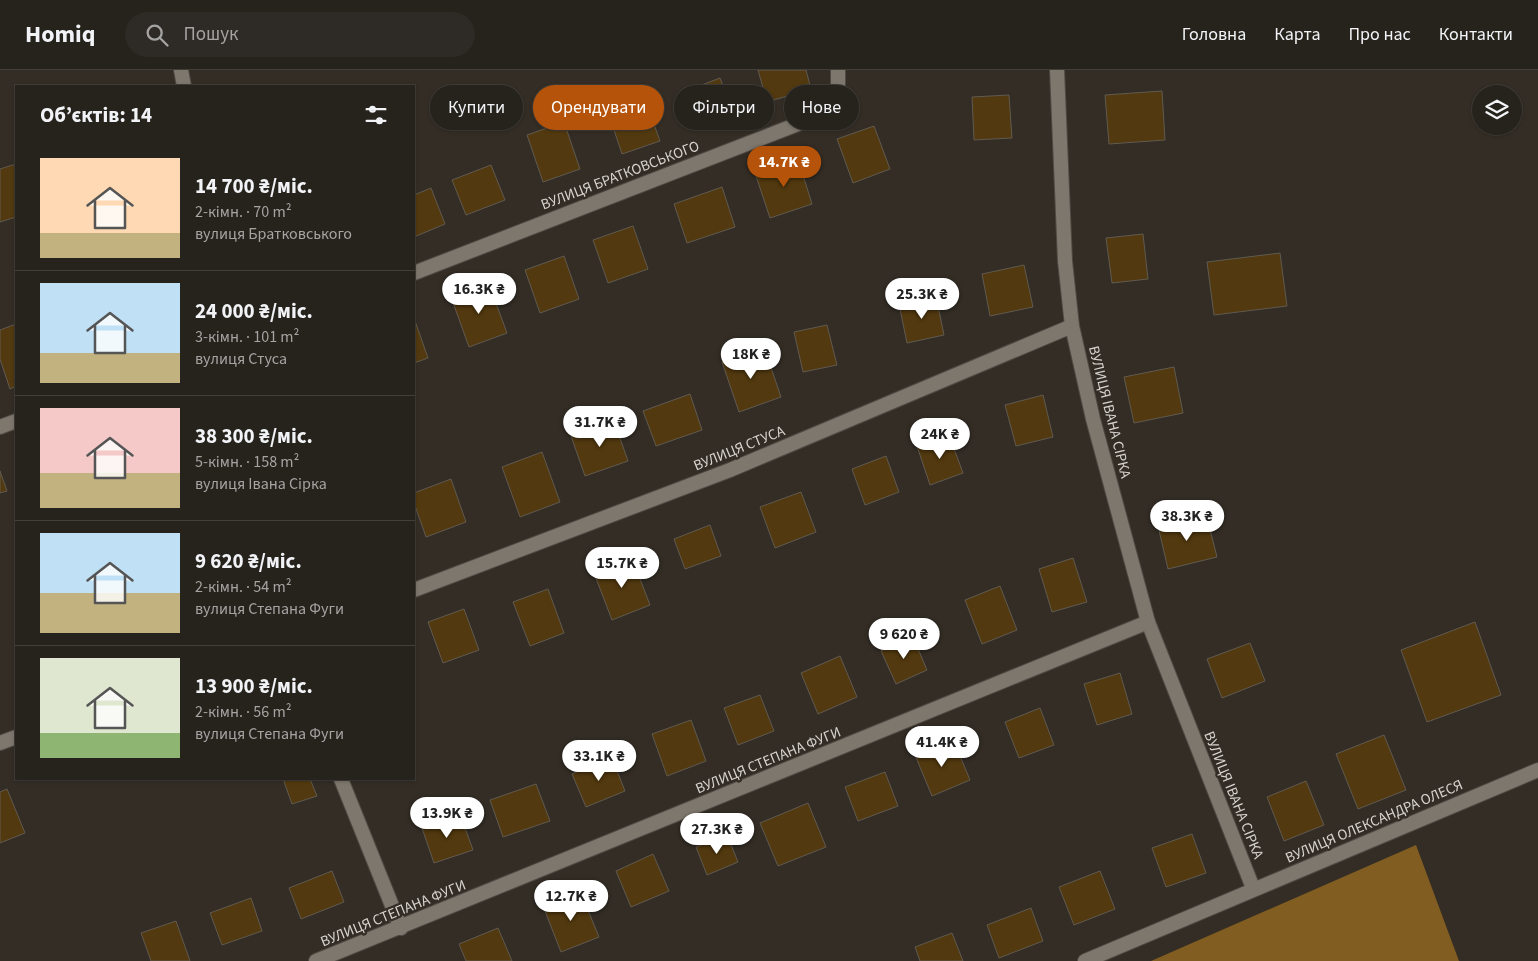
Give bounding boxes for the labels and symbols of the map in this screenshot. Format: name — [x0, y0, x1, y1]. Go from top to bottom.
street label: ВУЛИЦЯ БРАТКОВСЬКОГО — [538, 136, 702, 215]
pin: 14.7K ₴ — [738, 146, 830, 188]
pin: 16.3K ₴ — [433, 272, 525, 315]
pin: 25.3K ₴ — [876, 278, 968, 320]
pin: 18K ₴ — [716, 338, 786, 380]
street label: ВУЛИЦЯ ІВАНА СІРКА — [1083, 344, 1136, 481]
pin: 31.7K ₴ — [554, 406, 646, 448]
pin: 24K ₴ — [905, 418, 975, 460]
street label: ВУЛИЦЯ СТУСА — [690, 420, 789, 476]
pin: 38.3K ₴ — [1141, 500, 1233, 542]
pin: 15.7K ₴ — [576, 546, 668, 589]
pin: 9 620 ₴ — [858, 618, 950, 660]
street label: ВУЛИЦЯ СТЕПАНА ФУГИ — [692, 722, 844, 799]
pin: 41.4K ₴ — [896, 726, 988, 768]
street label: ВУЛИЦЯ ІВАНА СІРКА — [1198, 728, 1269, 863]
pin: 33.1K ₴ — [553, 740, 645, 782]
street label: ВУЛИЦЯ ОЛЕКСАНДРА ОЛЕСЯ — [1282, 774, 1466, 868]
pin: 13.9K ₴ — [401, 796, 493, 839]
pin: 27.3K ₴ — [671, 812, 763, 855]
street label: ВУЛИЦЯ СТЕПАНА ФУГИ — [317, 875, 469, 952]
pin: 12.7K ₴ — [525, 880, 617, 922]

